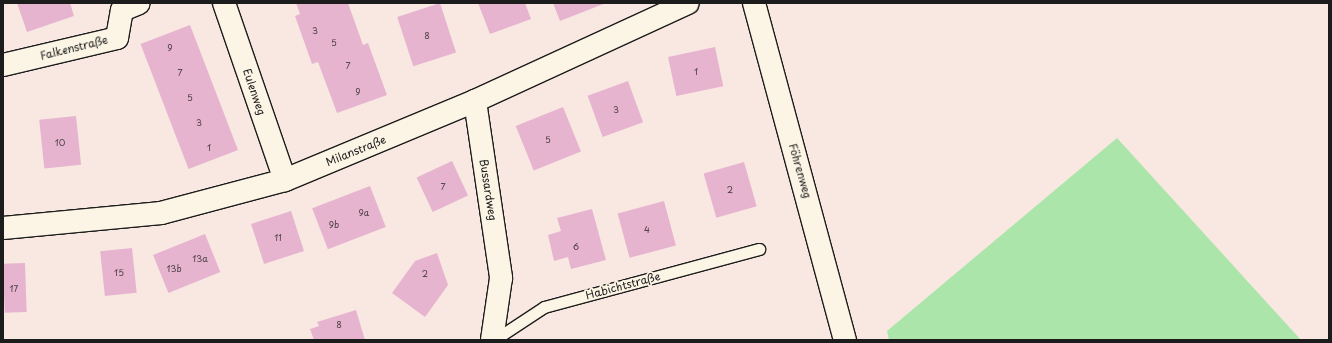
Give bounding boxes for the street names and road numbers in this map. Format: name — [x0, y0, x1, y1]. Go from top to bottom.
street label: Falkenstraße — [39, 33, 109, 63]
street label: Eulenweg — [240, 67, 268, 117]
street label: Milanstraße — [324, 133, 388, 169]
street label: Föhrenweg — [786, 142, 814, 200]
street label: Bussardweg — [477, 158, 499, 222]
street label: Habichtstraße — [584, 270, 662, 302]

